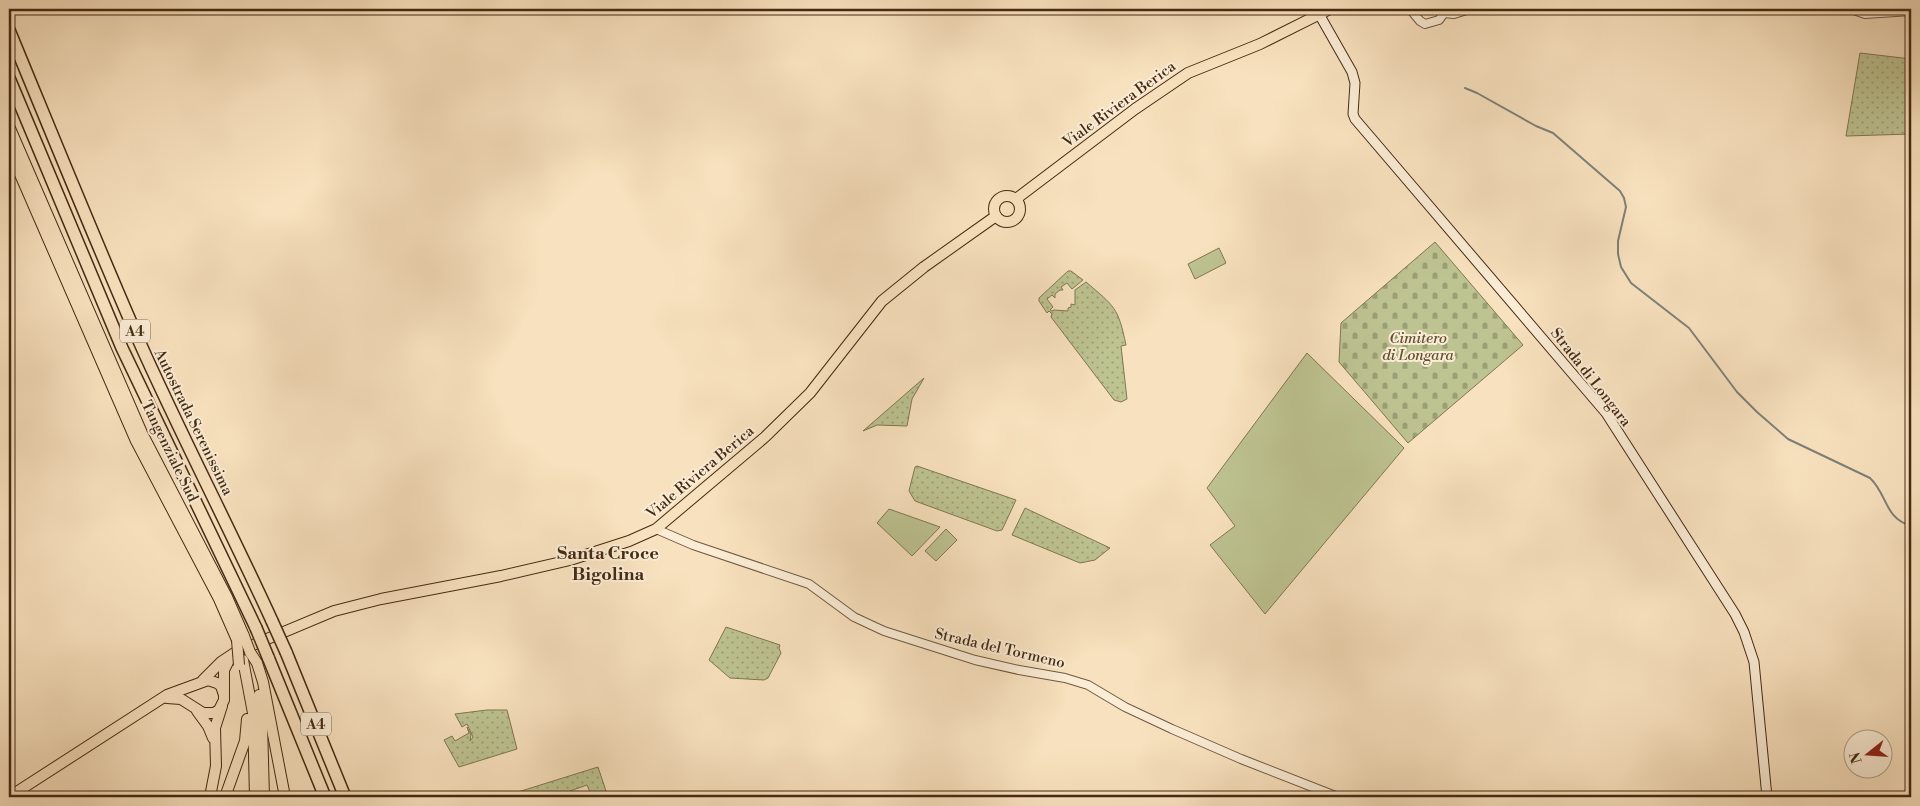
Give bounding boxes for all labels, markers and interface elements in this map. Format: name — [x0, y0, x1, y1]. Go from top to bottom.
street label: Viale Riviera Berica — [1058, 57, 1180, 152]
road number: A4 — [120, 320, 150, 342]
street label: Strada di Longara — [1546, 324, 1635, 431]
park label: Cimitero di Longara — [1382, 329, 1454, 365]
street label: Autostrada Serenissima — [149, 345, 237, 499]
street label: Tangenziale Sud — [137, 397, 203, 506]
street label: Viale Riviera Berica — [642, 421, 758, 524]
district label: Santa Croce Bigolina — [557, 542, 659, 586]
street label: Strada del Tormeno — [933, 624, 1067, 673]
road number: A4 — [301, 712, 331, 736]
north arrow — [1842, 728, 1892, 778]
text: N — [1846, 750, 1867, 765]

